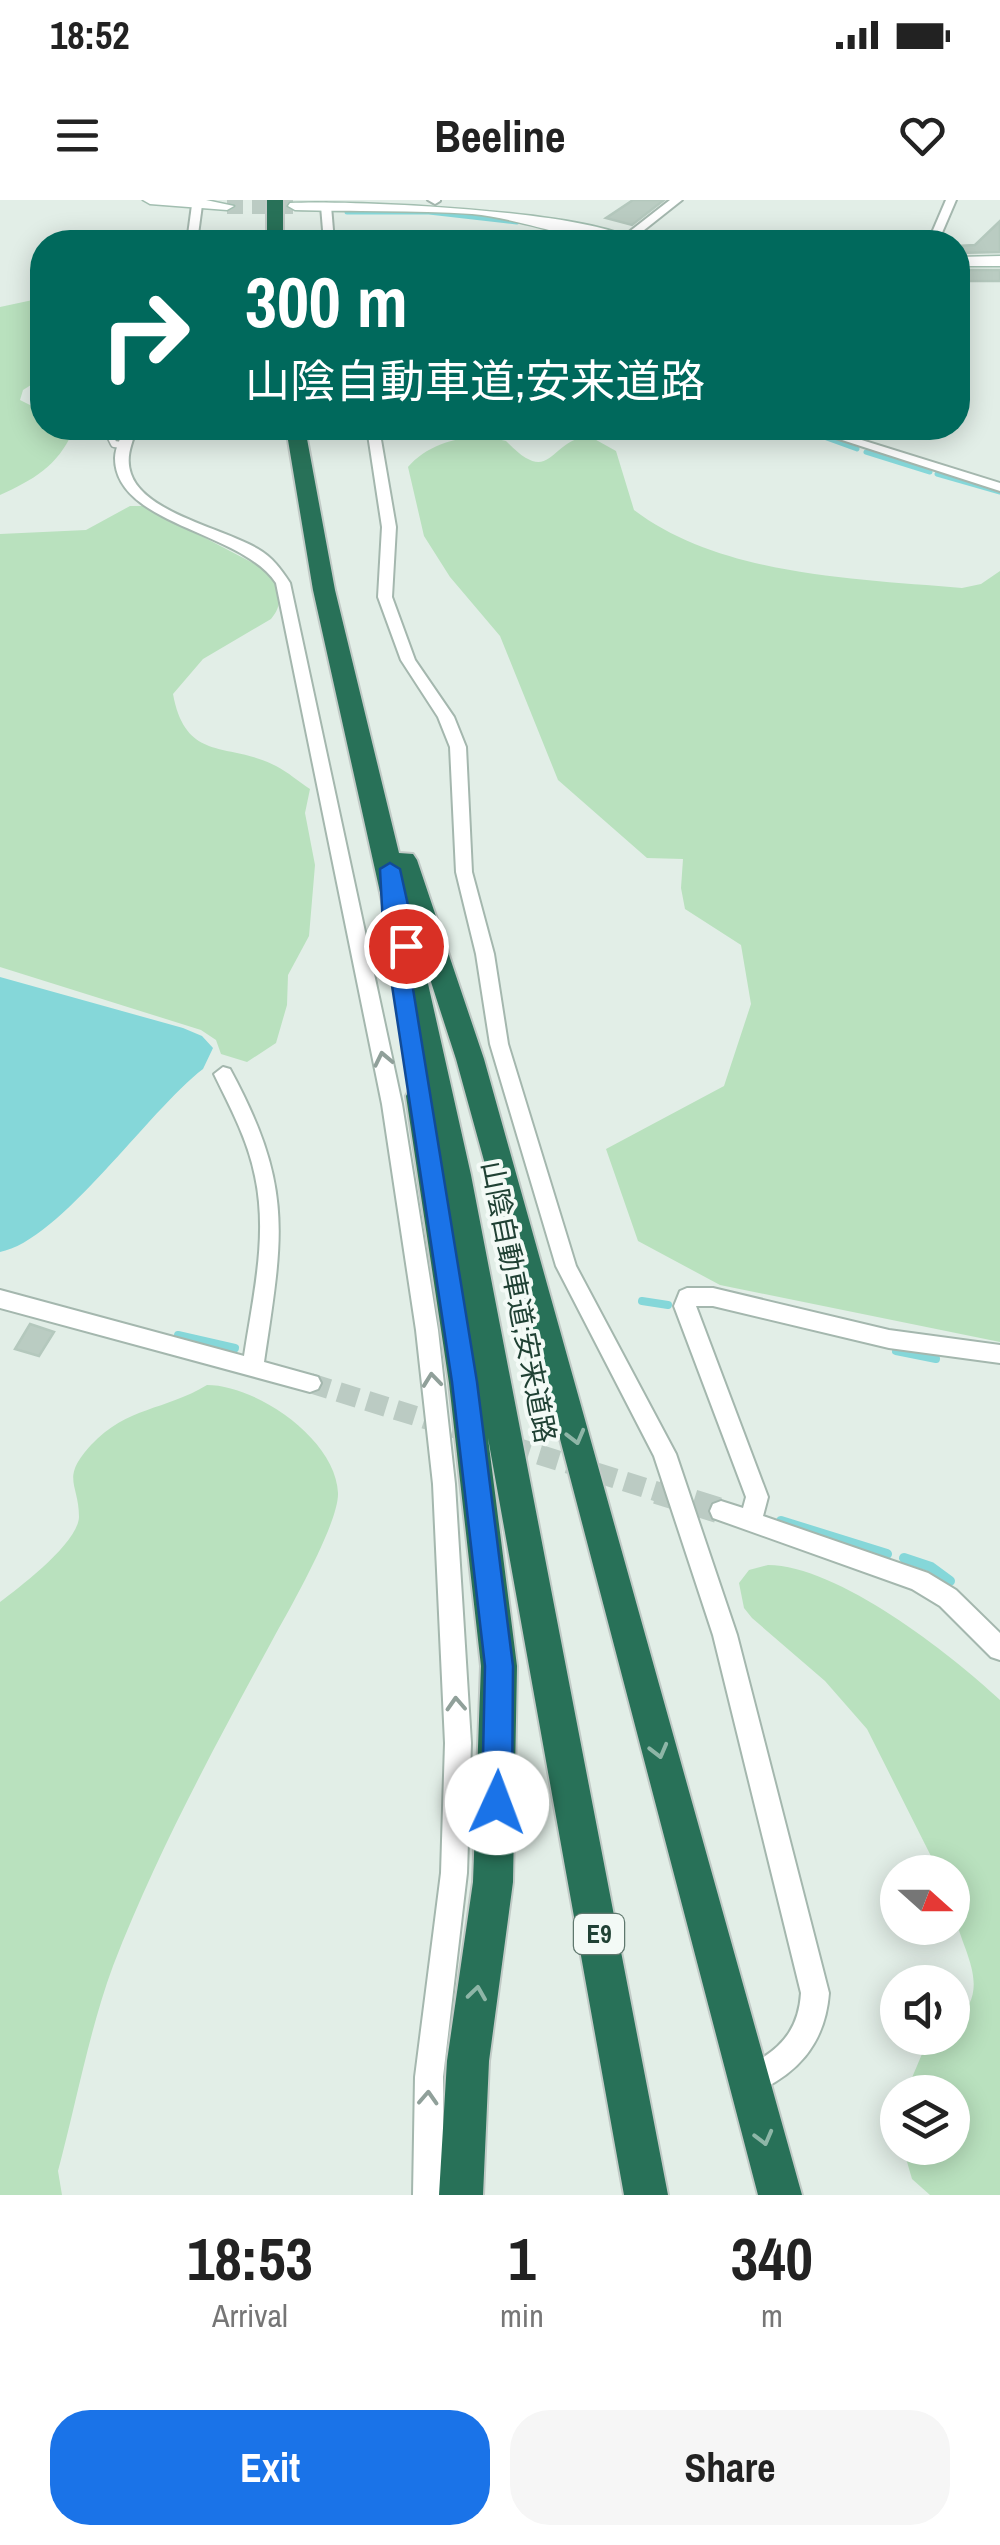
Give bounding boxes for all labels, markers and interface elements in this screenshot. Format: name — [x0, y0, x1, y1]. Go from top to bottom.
text: 18:52 — [50, 10, 130, 61]
text: Beeline — [434, 105, 566, 166]
icon: menu — [50, 108, 105, 163]
icon: heart — [895, 108, 950, 163]
text: 300 m — [245, 255, 408, 349]
icon: right — [80, 270, 210, 400]
text: 山陰自動車道;安来道路 — [245, 350, 705, 411]
pin — [364, 904, 449, 989]
icon: arrive — [379, 919, 434, 974]
one-way arrow — [373, 1051, 394, 1068]
street label: 山陰自動車道;安来道路 — [473, 1158, 565, 1446]
one-way arrow — [422, 1372, 444, 1388]
one-way arrow — [564, 1428, 585, 1445]
one-way arrow — [446, 1696, 467, 1712]
one-way arrow — [647, 1742, 668, 1759]
position arrow — [445, 1751, 549, 1855]
north arrow — [880, 1855, 970, 1945]
map controls — [880, 1855, 970, 2165]
road number: E9 — [574, 1914, 624, 1954]
button: sound — [880, 1965, 970, 2055]
one-way arrow — [466, 1985, 487, 2002]
button: layers — [880, 2075, 970, 2165]
one-way arrow — [417, 2089, 438, 2105]
one-way arrow — [753, 2129, 774, 2146]
text: 18:53 — [187, 2218, 313, 2299]
text: 1 — [508, 2218, 536, 2299]
text: 340 — [731, 2218, 813, 2299]
text: Arrival — [212, 2294, 288, 2337]
text: min — [500, 2294, 544, 2337]
text: m — [761, 2294, 783, 2337]
button: Exit — [50, 2410, 490, 2525]
button: Share — [510, 2410, 950, 2525]

